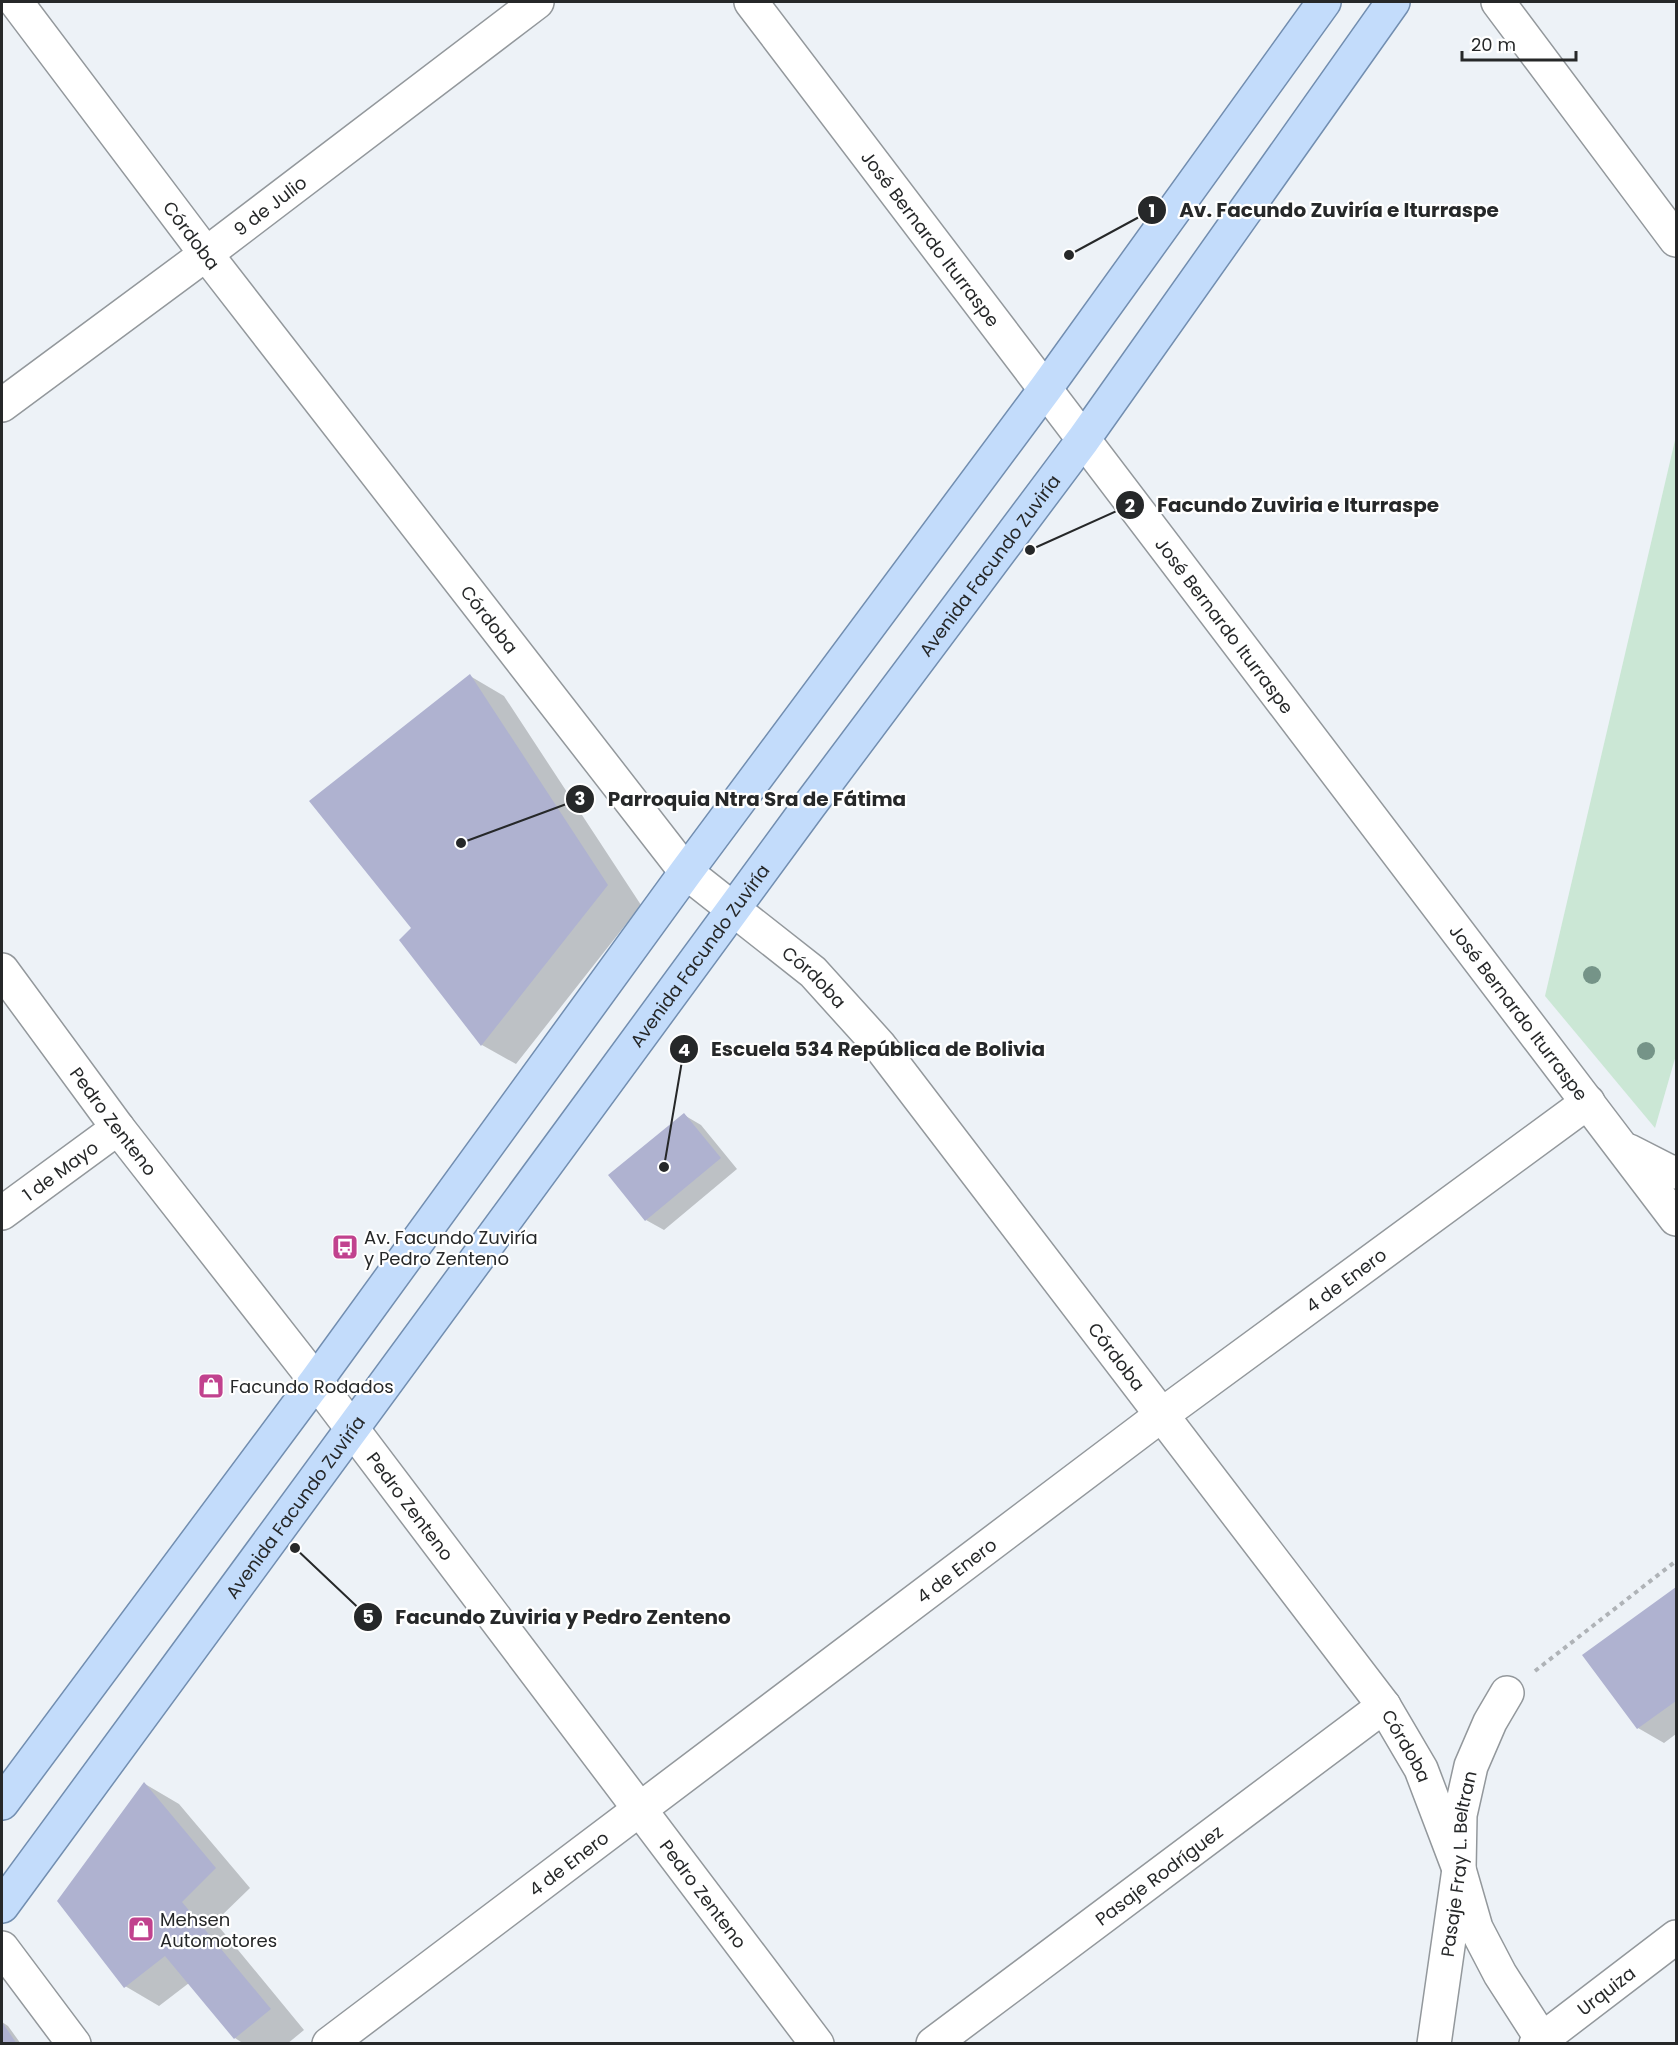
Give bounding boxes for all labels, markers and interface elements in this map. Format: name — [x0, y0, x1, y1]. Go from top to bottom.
scale bar — [1462, 24, 1576, 62]
text: 20 m — [1471, 32, 1516, 57]
street label: José Bernardo Iturraspe — [856, 145, 1006, 332]
street label: 9 de Julio — [228, 169, 312, 241]
callout: Av. Facundo Zuviría e Iturraspe — [1137, 191, 1511, 229]
street label: Córdoba — [158, 196, 226, 275]
text: Av. Facundo Zuviría e Iturraspe — [1179, 196, 1499, 224]
text: 1 — [1149, 198, 1155, 223]
street label: Avenida Facundo Zuviría — [913, 469, 1066, 661]
callout: Facundo Zuviria e Iturraspe — [1115, 486, 1451, 524]
text: Facundo Zuviria e Iturraspe — [1157, 491, 1439, 519]
text: 2 — [1125, 493, 1135, 518]
street label: José Bernardo Iturraspe — [1150, 532, 1300, 719]
street label: Córdoba — [455, 580, 524, 659]
callout: Parroquia Ntra Sra de Fátima — [565, 780, 918, 818]
text: Parroquia Ntra Sra de Fátima — [608, 785, 906, 813]
text: 3 — [575, 786, 585, 811]
street label: Avenida Facundo Zuviría — [624, 859, 775, 1052]
street label: José Bernardo Iturraspe — [1444, 919, 1594, 1106]
street label: Córdoba — [777, 940, 852, 1013]
callout: Escuela 534 República de Bolivia — [669, 1030, 1057, 1068]
text: Escuela 534 República de Bolivia — [711, 1035, 1045, 1063]
text: 4 — [678, 1037, 690, 1062]
street label: Pedro Zenteno — [65, 1062, 163, 1181]
street label: 1 de Mayo — [17, 1134, 103, 1207]
place label: Av. Facundo Zuviría y Pedro Zenteno — [364, 1225, 538, 1271]
bus stop icon: Av. Facundo Zuviría y Pedro Zenteno — [330, 1232, 360, 1262]
street label: 4 de Enero — [1300, 1242, 1391, 1318]
street label: Córdoba — [1083, 1317, 1151, 1396]
shop icon: Facundo Rodados — [196, 1371, 226, 1401]
place label: Facundo Rodados — [230, 1374, 394, 1399]
street label: Avenida Facundo Zuviría — [219, 1410, 370, 1604]
street label: Pedro Zenteno — [361, 1447, 460, 1565]
street label: 4 de Enero — [911, 1532, 1001, 1609]
callout: Facundo Zuviria y Pedro Zenteno — [353, 1598, 742, 1636]
text: Facundo Zuviria y Pedro Zenteno — [395, 1603, 731, 1631]
text: 5 — [362, 1604, 374, 1629]
street label: Córdoba — [1376, 1705, 1437, 1786]
street label: Pasaje Fray L. Beltran — [1434, 1768, 1482, 1958]
street label: Pasaje Rodríguez — [1090, 1819, 1228, 1931]
street label: 4 de Enero — [523, 1825, 614, 1902]
street label: Pedro Zenteno — [654, 1834, 753, 1953]
place label: Mehsen Automotores — [160, 1907, 277, 1953]
shop icon: Mehsen Automotores — [126, 1914, 156, 1944]
street label: Urquiza — [1572, 1960, 1640, 2021]

